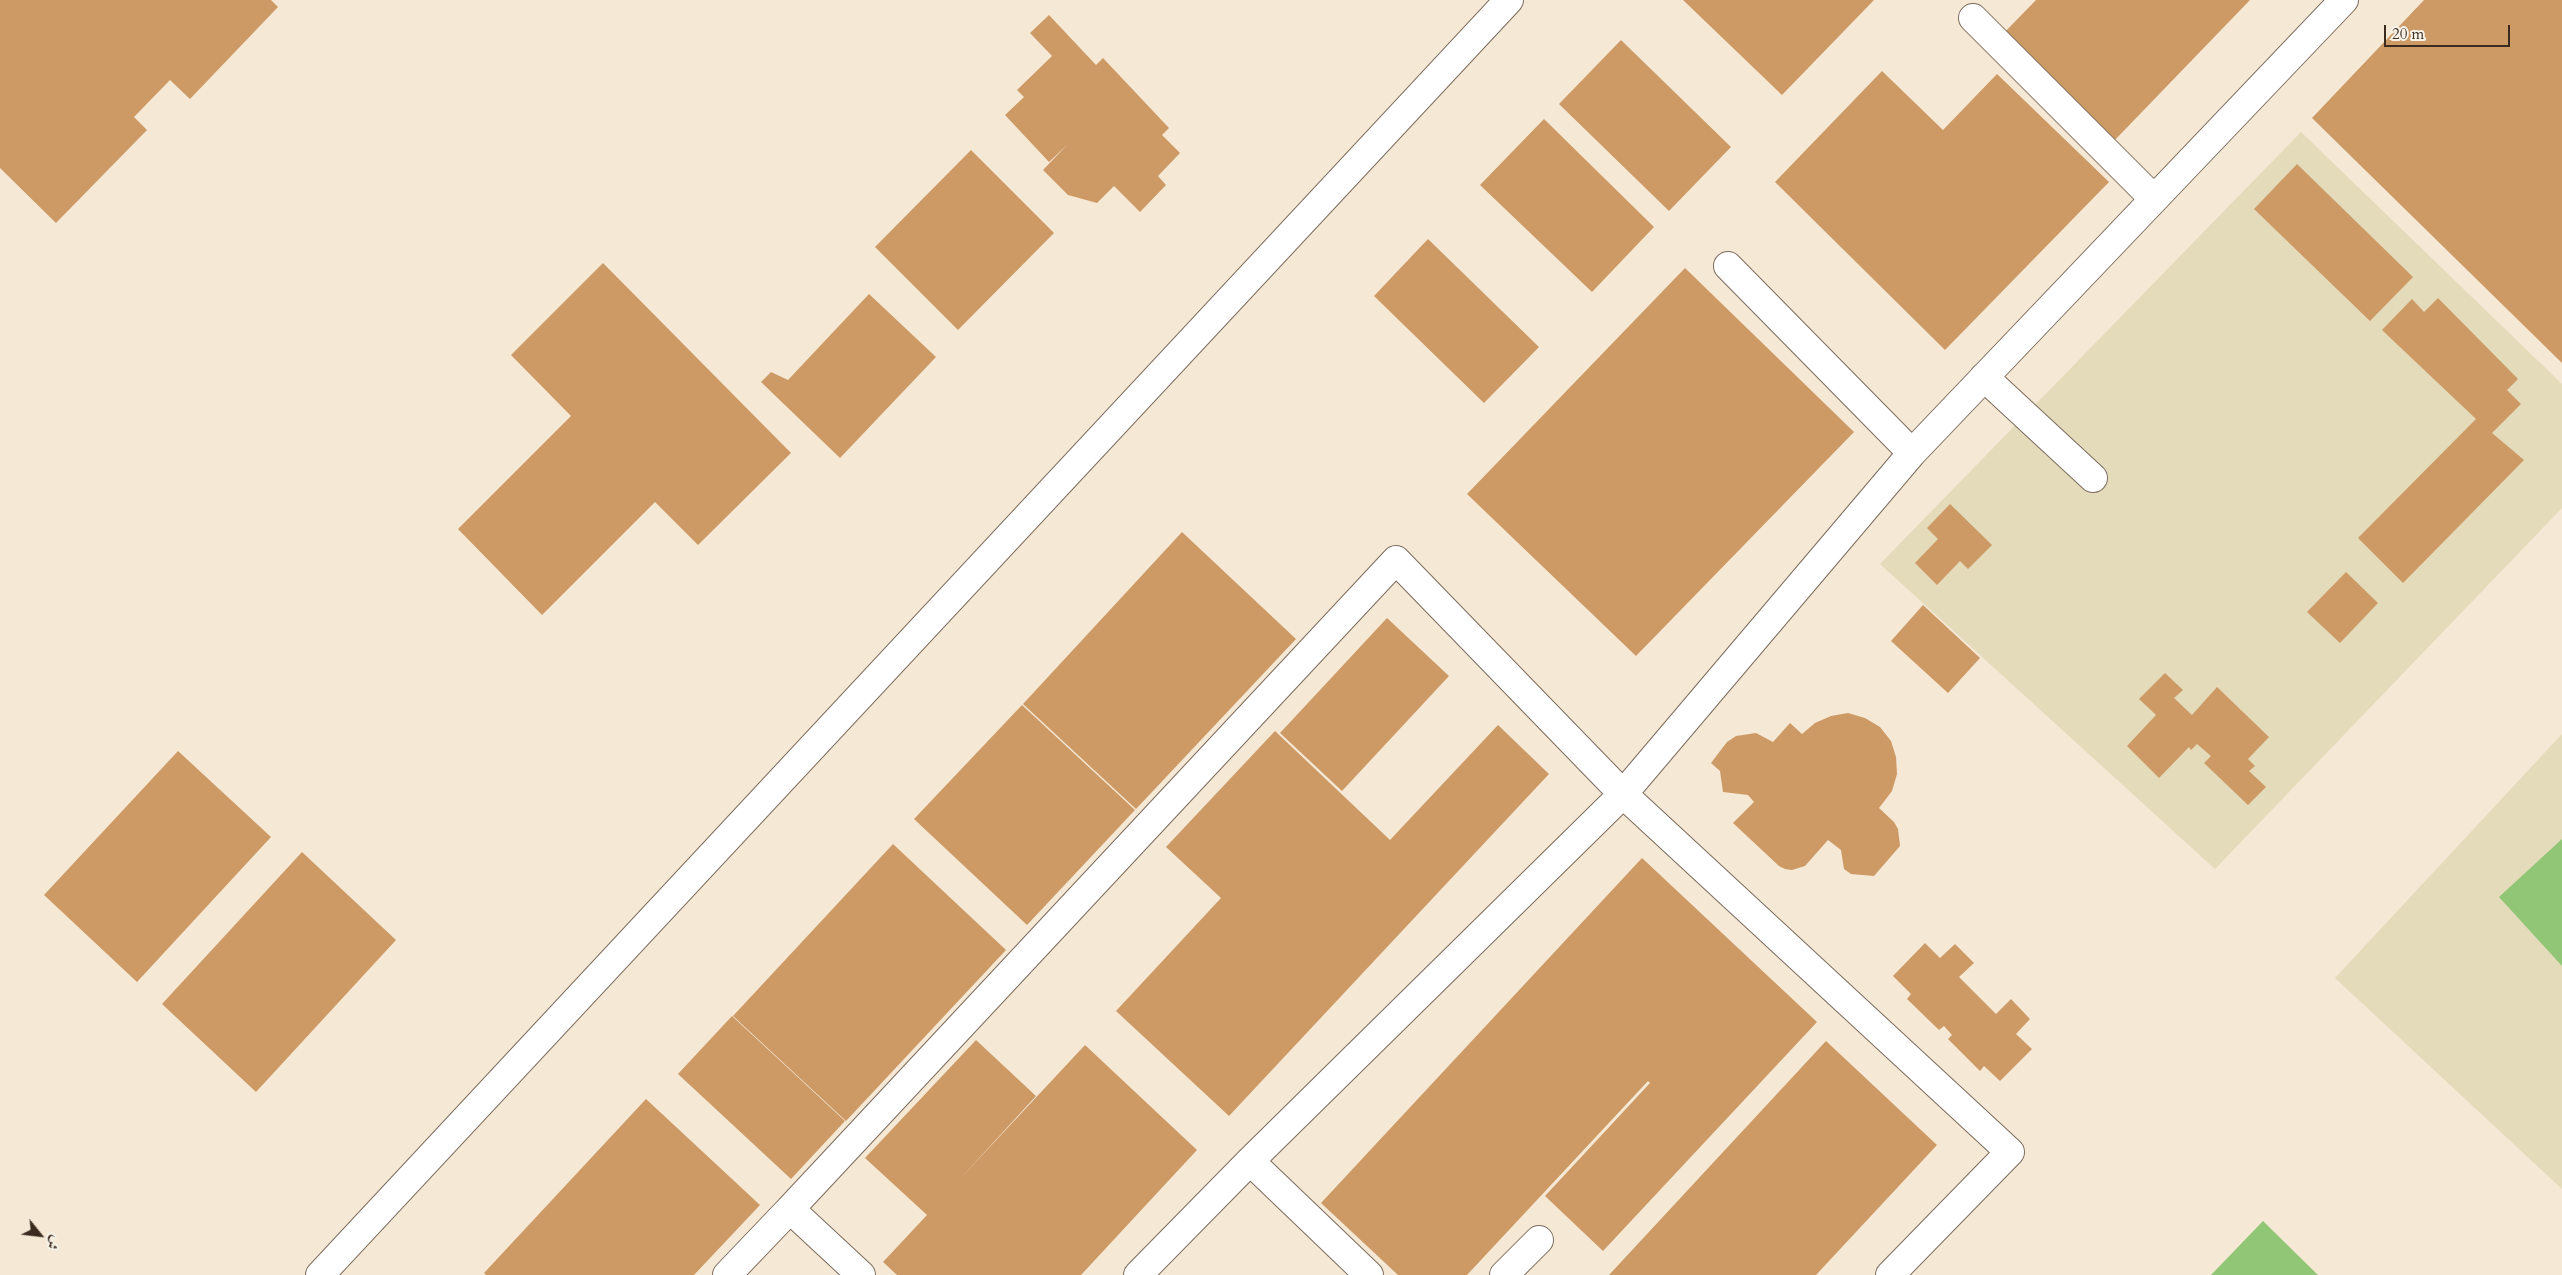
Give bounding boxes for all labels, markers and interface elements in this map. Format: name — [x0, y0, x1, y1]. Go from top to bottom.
scale bar — [2387, 15, 2513, 47]
text: 20 m — [2392, 24, 2424, 44]
north arrow — [15, 1210, 65, 1260]
text: ش — [42, 1232, 65, 1253]

